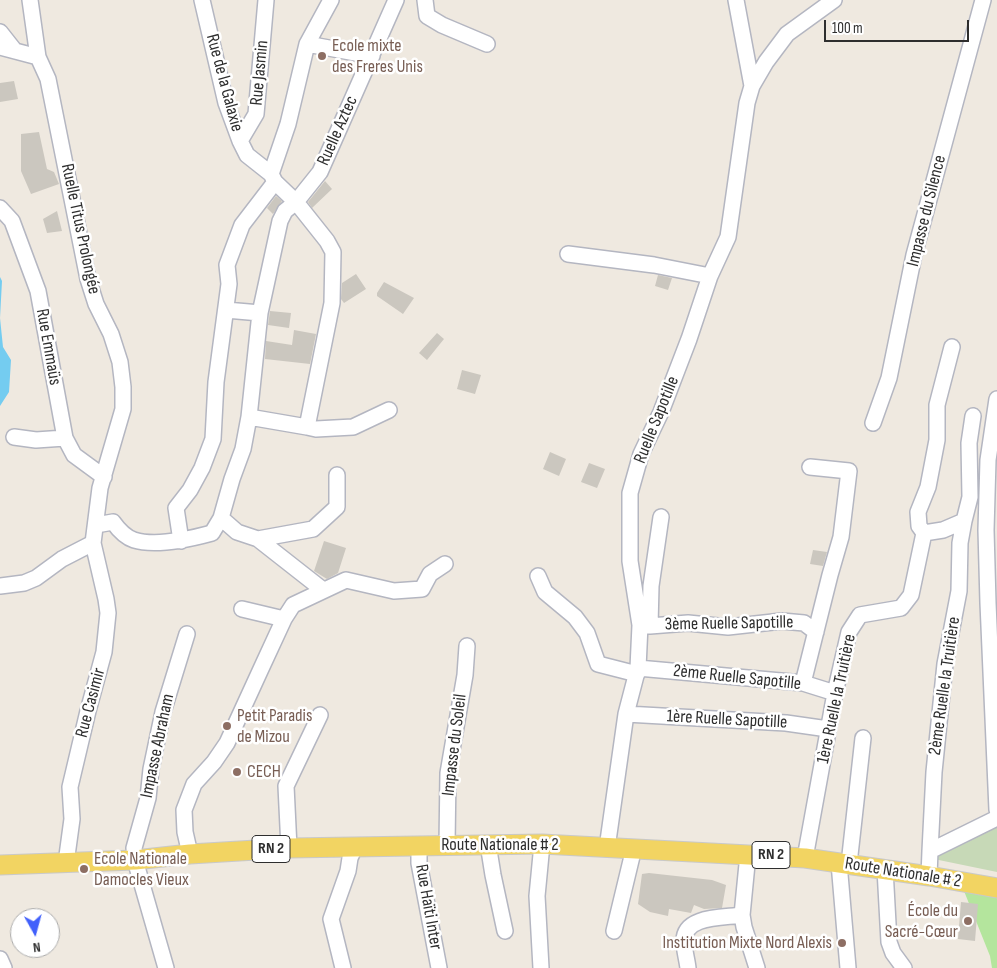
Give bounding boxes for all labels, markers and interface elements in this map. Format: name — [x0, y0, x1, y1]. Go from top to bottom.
scale bar — [827, 10, 972, 42]
text: 100 m — [832, 19, 863, 38]
street label: Rue de la Galaxie — [201, 32, 247, 134]
place label: Ecole mixte des Freres Unis — [332, 35, 423, 78]
street label: Rue Jasmin — [246, 39, 274, 107]
marker: Ecole mixte des Freres Unis — [316, 50, 328, 62]
street label: Ruelle Aztec — [313, 93, 363, 169]
street label: Impasse du Silence — [903, 153, 951, 269]
street label: Ruelle Titus Prolongée — [56, 162, 104, 296]
street label: Rue Emmaüs — [31, 307, 65, 387]
street label: Ruelle Sapotille — [630, 373, 684, 467]
street label: 3ème Ruelle Sapotille — [665, 612, 793, 636]
street label: 2ème Ruelle la Truitière — [925, 615, 965, 757]
street label: 1ère Ruelle la Truitière — [813, 632, 861, 766]
street label: 2ème Ruelle Sapotille — [672, 661, 802, 695]
street label: Rue Casimir — [71, 666, 111, 740]
street label: Impasse Abraham — [136, 692, 180, 800]
street label: Impasse du Soleil — [438, 693, 472, 797]
place label: Petit Paradis de Mizou — [237, 705, 312, 748]
street label: 1ère Ruelle Sapotille — [666, 706, 788, 734]
marker: Petit Paradis de Mizou — [221, 720, 233, 732]
place label: CECH — [247, 761, 281, 783]
marker: CECH — [231, 766, 243, 778]
street label: Route Nationale # 2 — [441, 834, 559, 856]
road number: RN 2 — [252, 836, 290, 862]
road number: RN 2 — [752, 842, 790, 868]
place label: Ecole Nationale Damocles Vieux — [94, 848, 189, 891]
street label: Route Nationale # 2 — [843, 853, 963, 893]
marker: Ecole Nationale Damocles Vieux — [78, 863, 90, 875]
street label: Rue Haïti Inter — [410, 863, 446, 951]
place label: École du Sacré-Cœur — [885, 900, 958, 942]
north arrow — [10, 908, 60, 958]
marker: École du Sacré-Cœur — [962, 915, 974, 927]
place label: Institution Mixte Nord Alexis — [662, 932, 832, 954]
marker: Institution Mixte Nord Alexis — [836, 937, 848, 949]
text: N — [32, 938, 42, 956]

